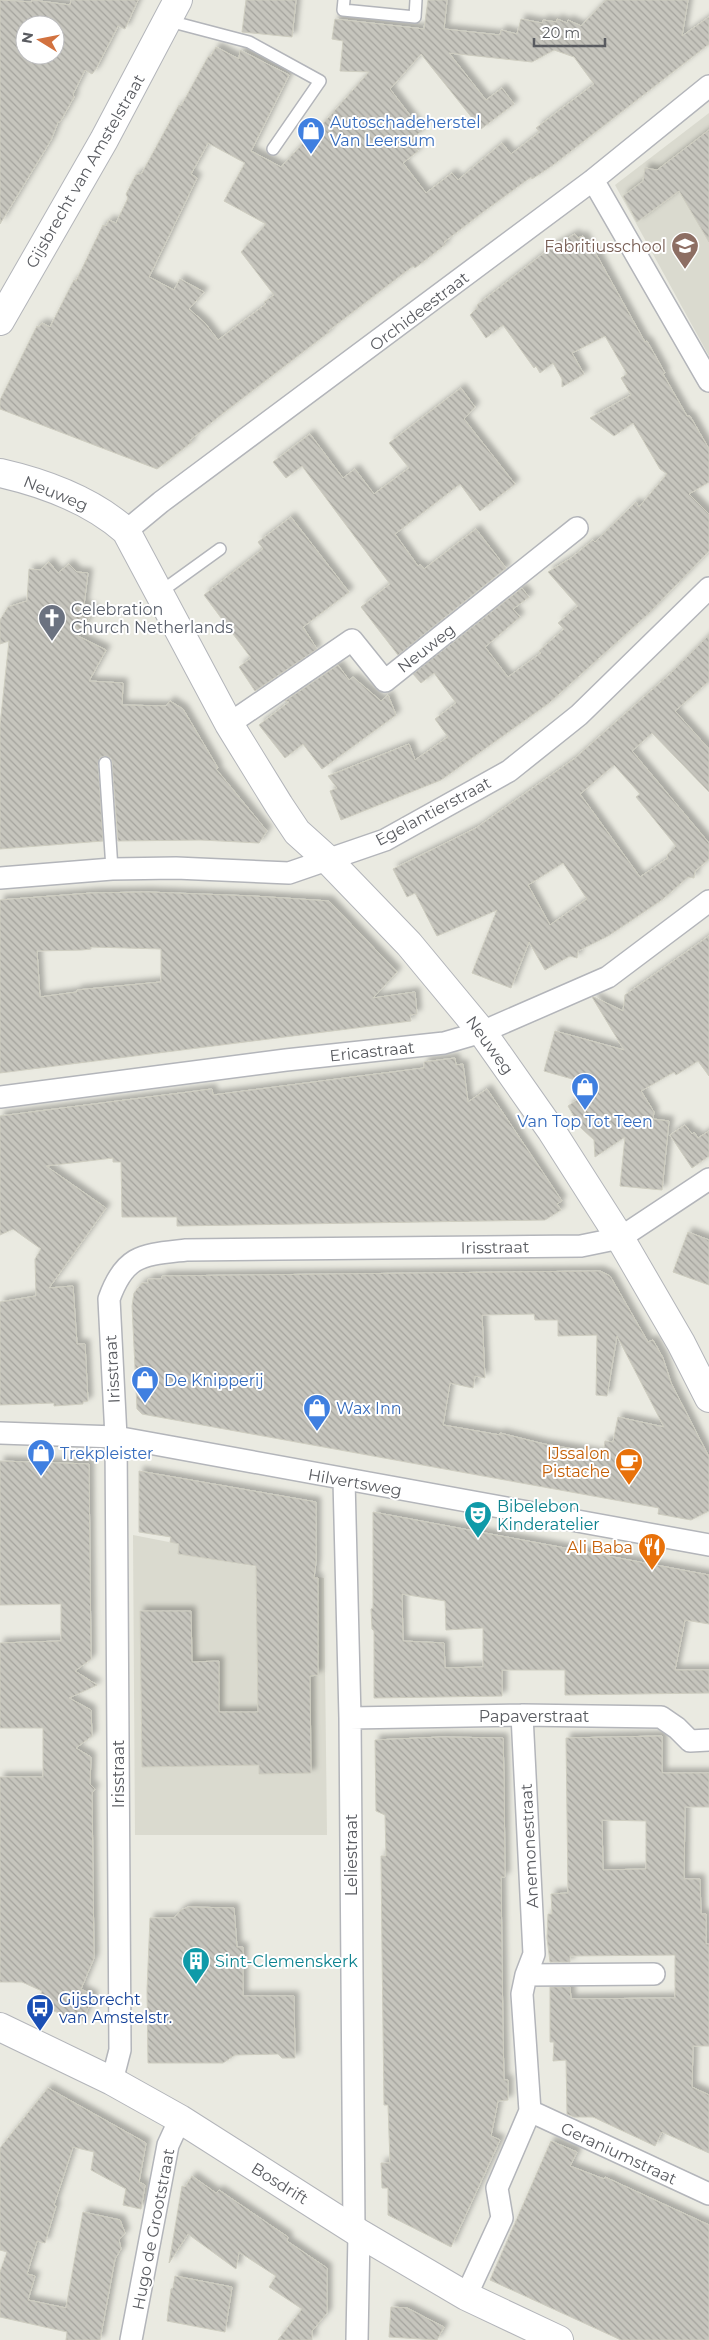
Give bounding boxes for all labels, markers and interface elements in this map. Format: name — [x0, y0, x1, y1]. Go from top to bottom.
north arrow — [15, 15, 65, 65]
scale bar — [534, 15, 605, 47]
text: 20 m — [542, 23, 580, 42]
text: N — [17, 31, 37, 45]
street label: Gijsbrecht van Amstelstraat — [22, 71, 149, 272]
place label: Autoschadeherstel Van Leersum — [330, 113, 481, 150]
shop icon: Autoschadeherstel Van Leersum — [296, 116, 326, 155]
school or university icon: Fabritiusschool — [670, 231, 700, 270]
place label: Fabritiusschool — [544, 237, 666, 256]
street label: Orchideestraat — [366, 268, 473, 355]
street label: Neuweg — [21, 472, 91, 515]
place label: Celebration Church Netherlands — [71, 600, 233, 637]
church icon: Celebration Church Netherlands — [37, 603, 67, 642]
street label: Neuweg — [394, 620, 459, 677]
street label: Egelantierstraat — [372, 773, 495, 850]
street label: Neuweg — [462, 1012, 517, 1078]
street label: Ericastraat — [329, 1038, 416, 1065]
shop icon: Van Top Tot Teen — [570, 1072, 600, 1111]
place label: Van Top Tot Teen — [517, 1112, 653, 1131]
street label: Irisstraat — [461, 1237, 530, 1258]
street label: Irisstraat — [101, 1334, 124, 1404]
shop icon: De Knipperij — [130, 1365, 160, 1404]
place label: De Knipperij — [164, 1371, 264, 1390]
shop icon: Wax Inn — [302, 1393, 332, 1432]
place label: Wax Inn — [336, 1399, 402, 1418]
shop icon: Trekpleister — [26, 1438, 56, 1477]
place label: Trekpleister — [60, 1444, 154, 1463]
place label: IJssalon Pistache — [541, 1444, 610, 1481]
cafe icon: IJssalon Pistache — [614, 1447, 644, 1486]
street label: Hilvertsweg — [307, 1465, 403, 1500]
place label: Bibelebon Kinderatelier — [497, 1497, 600, 1534]
theatre icon: Bibelebon Kinderatelier — [463, 1500, 493, 1539]
restaurant icon: Ali Baba — [637, 1532, 667, 1571]
place label: Ali Baba — [567, 1538, 633, 1557]
street label: Papaverstraat — [479, 1707, 590, 1726]
street label: Irisstraat — [109, 1739, 128, 1808]
street label: Anemonestraat — [517, 1783, 542, 1909]
street label: Leliestraat — [342, 1813, 361, 1896]
building icon: Sint-Clemenskerk — [181, 1946, 211, 1985]
place label: Sint-Clemenskerk — [215, 1952, 358, 1971]
place label: Gijsbrecht van Amstelstr. — [59, 1990, 172, 2027]
bus stop icon: Gijsbrecht van Amstelstr. — [25, 1993, 55, 2032]
street label: Geraniumstraat — [558, 2118, 680, 2189]
street label: Hugo de Grootstraat — [128, 2146, 179, 2312]
street label: Bosdrift — [248, 2159, 312, 2209]

